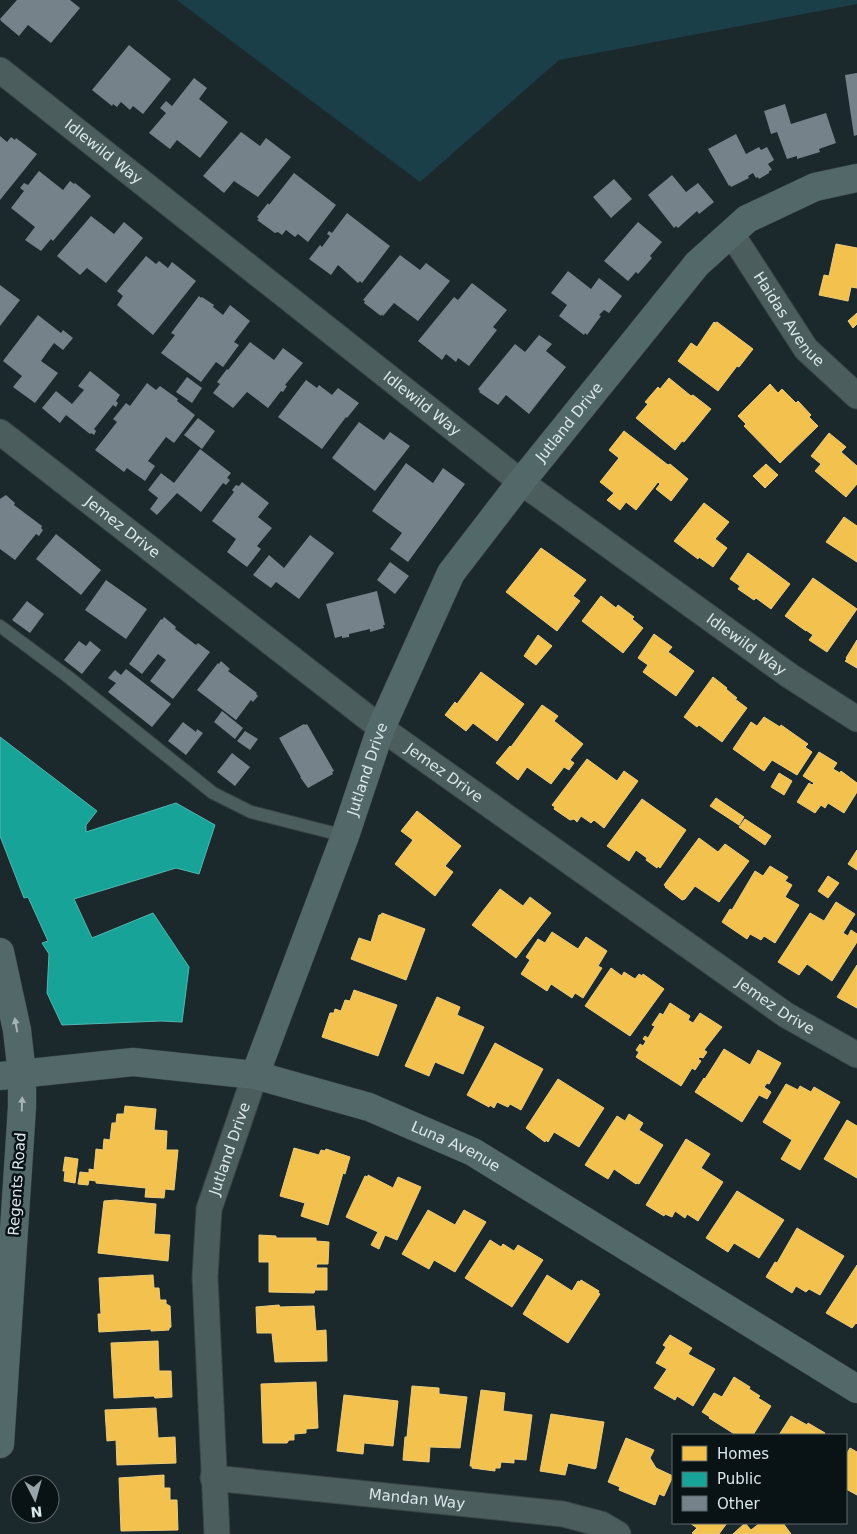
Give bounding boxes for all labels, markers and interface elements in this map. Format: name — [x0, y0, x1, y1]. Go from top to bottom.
street label: Idlewild Way — [61, 116, 146, 188]
street label: Haidas Avenue — [750, 269, 828, 370]
street label: Idlewild Way — [379, 367, 465, 440]
street label: Jutland Drive — [531, 379, 607, 466]
street label: Jemez Drive — [80, 492, 164, 562]
street label: Idlewild Way — [703, 610, 790, 679]
street label: Jutland Drive — [343, 719, 391, 819]
street label: Jemez Drive — [401, 739, 486, 806]
street label: Jemez Drive — [732, 973, 818, 1038]
one-way arrow — [12, 1017, 20, 1033]
one-way arrow — [18, 1096, 26, 1112]
street label: Jutland Drive — [205, 1100, 254, 1199]
street label: Luna Avenue — [408, 1117, 504, 1176]
street label: Regents Road — [4, 1132, 30, 1236]
legend — [672, 1434, 847, 1524]
text: Homes — [717, 1445, 769, 1463]
text: Public — [717, 1470, 761, 1488]
north arrow — [10, 1474, 60, 1524]
street label: Mandan Way — [368, 1485, 466, 1513]
text: Other — [717, 1495, 760, 1513]
text: N — [30, 1503, 43, 1520]

